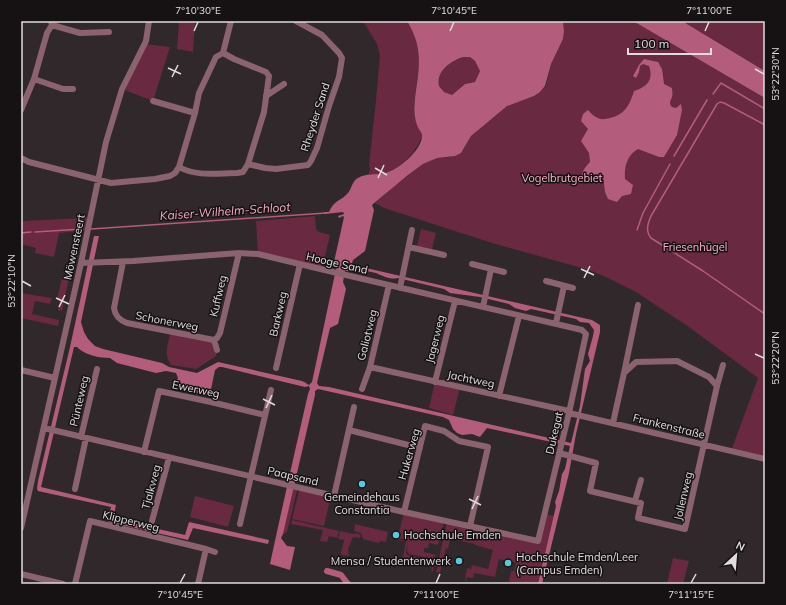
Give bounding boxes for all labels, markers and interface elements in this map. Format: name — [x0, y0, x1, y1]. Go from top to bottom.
text: 7°10'30"E — [175, 4, 221, 17]
text: 7°10'45"E — [431, 4, 477, 17]
text: 7°11'00"E — [686, 4, 732, 17]
scale bar — [628, 30, 711, 56]
text: 100 m — [634, 36, 669, 51]
text: 53°22'30"N — [769, 47, 782, 101]
street label: Rheyder Sand — [297, 81, 333, 153]
park label: Vogelbrutgebiet — [522, 171, 603, 185]
water label: Kaiser-Wilhelm-Schloot — [159, 199, 292, 223]
street label: Möwensteert — [60, 213, 88, 281]
park label: Friesenhügel — [663, 240, 727, 254]
street label: Hooge Sand — [305, 249, 369, 277]
text: 53°22'10"N — [5, 254, 18, 308]
street label: Kuffweg — [206, 274, 230, 318]
street label: Barkweg — [266, 290, 290, 338]
street label: Schonerweg — [134, 308, 200, 334]
street label: Galiotweg — [354, 308, 380, 362]
street label: Jagerweg — [422, 313, 448, 365]
text: 53°22'20"N — [769, 331, 782, 385]
street label: Jachtweg — [446, 367, 496, 391]
street label: Pünteweg — [66, 374, 92, 428]
street label: Ewerweg — [171, 377, 221, 401]
street label: Dukegat — [542, 410, 566, 456]
street label: Frankenstraße — [632, 410, 706, 442]
street label: Hukerweg — [395, 427, 423, 481]
street label: Tjalkweg — [138, 463, 164, 511]
street label: Paapsand — [266, 463, 320, 489]
street label: Jollenweg — [671, 470, 695, 522]
marker: Gemeindehaus Constantia — [357, 479, 367, 489]
place label: Gemeindehaus Constantia — [324, 490, 400, 517]
street label: Klipperweg — [101, 507, 161, 535]
place label: Hochschule Emden — [404, 528, 501, 542]
marker: Hochschule Emden — [391, 530, 401, 540]
north arrow — [716, 535, 756, 575]
text: N — [734, 538, 747, 554]
place label: Hochschule Emden/Leer (Campus Emden) — [516, 550, 638, 577]
place label: Mensa / Studentenwerk — [331, 554, 451, 568]
marker: Mensa / Studentenwerk — [454, 556, 464, 566]
marker: Hochschule Emden/Leer (Campus Emden) — [503, 558, 513, 568]
text: 7°10'45"E — [157, 588, 203, 601]
text: 7°11'00"E — [413, 588, 459, 601]
text: 7°11'15"E — [668, 588, 714, 601]

